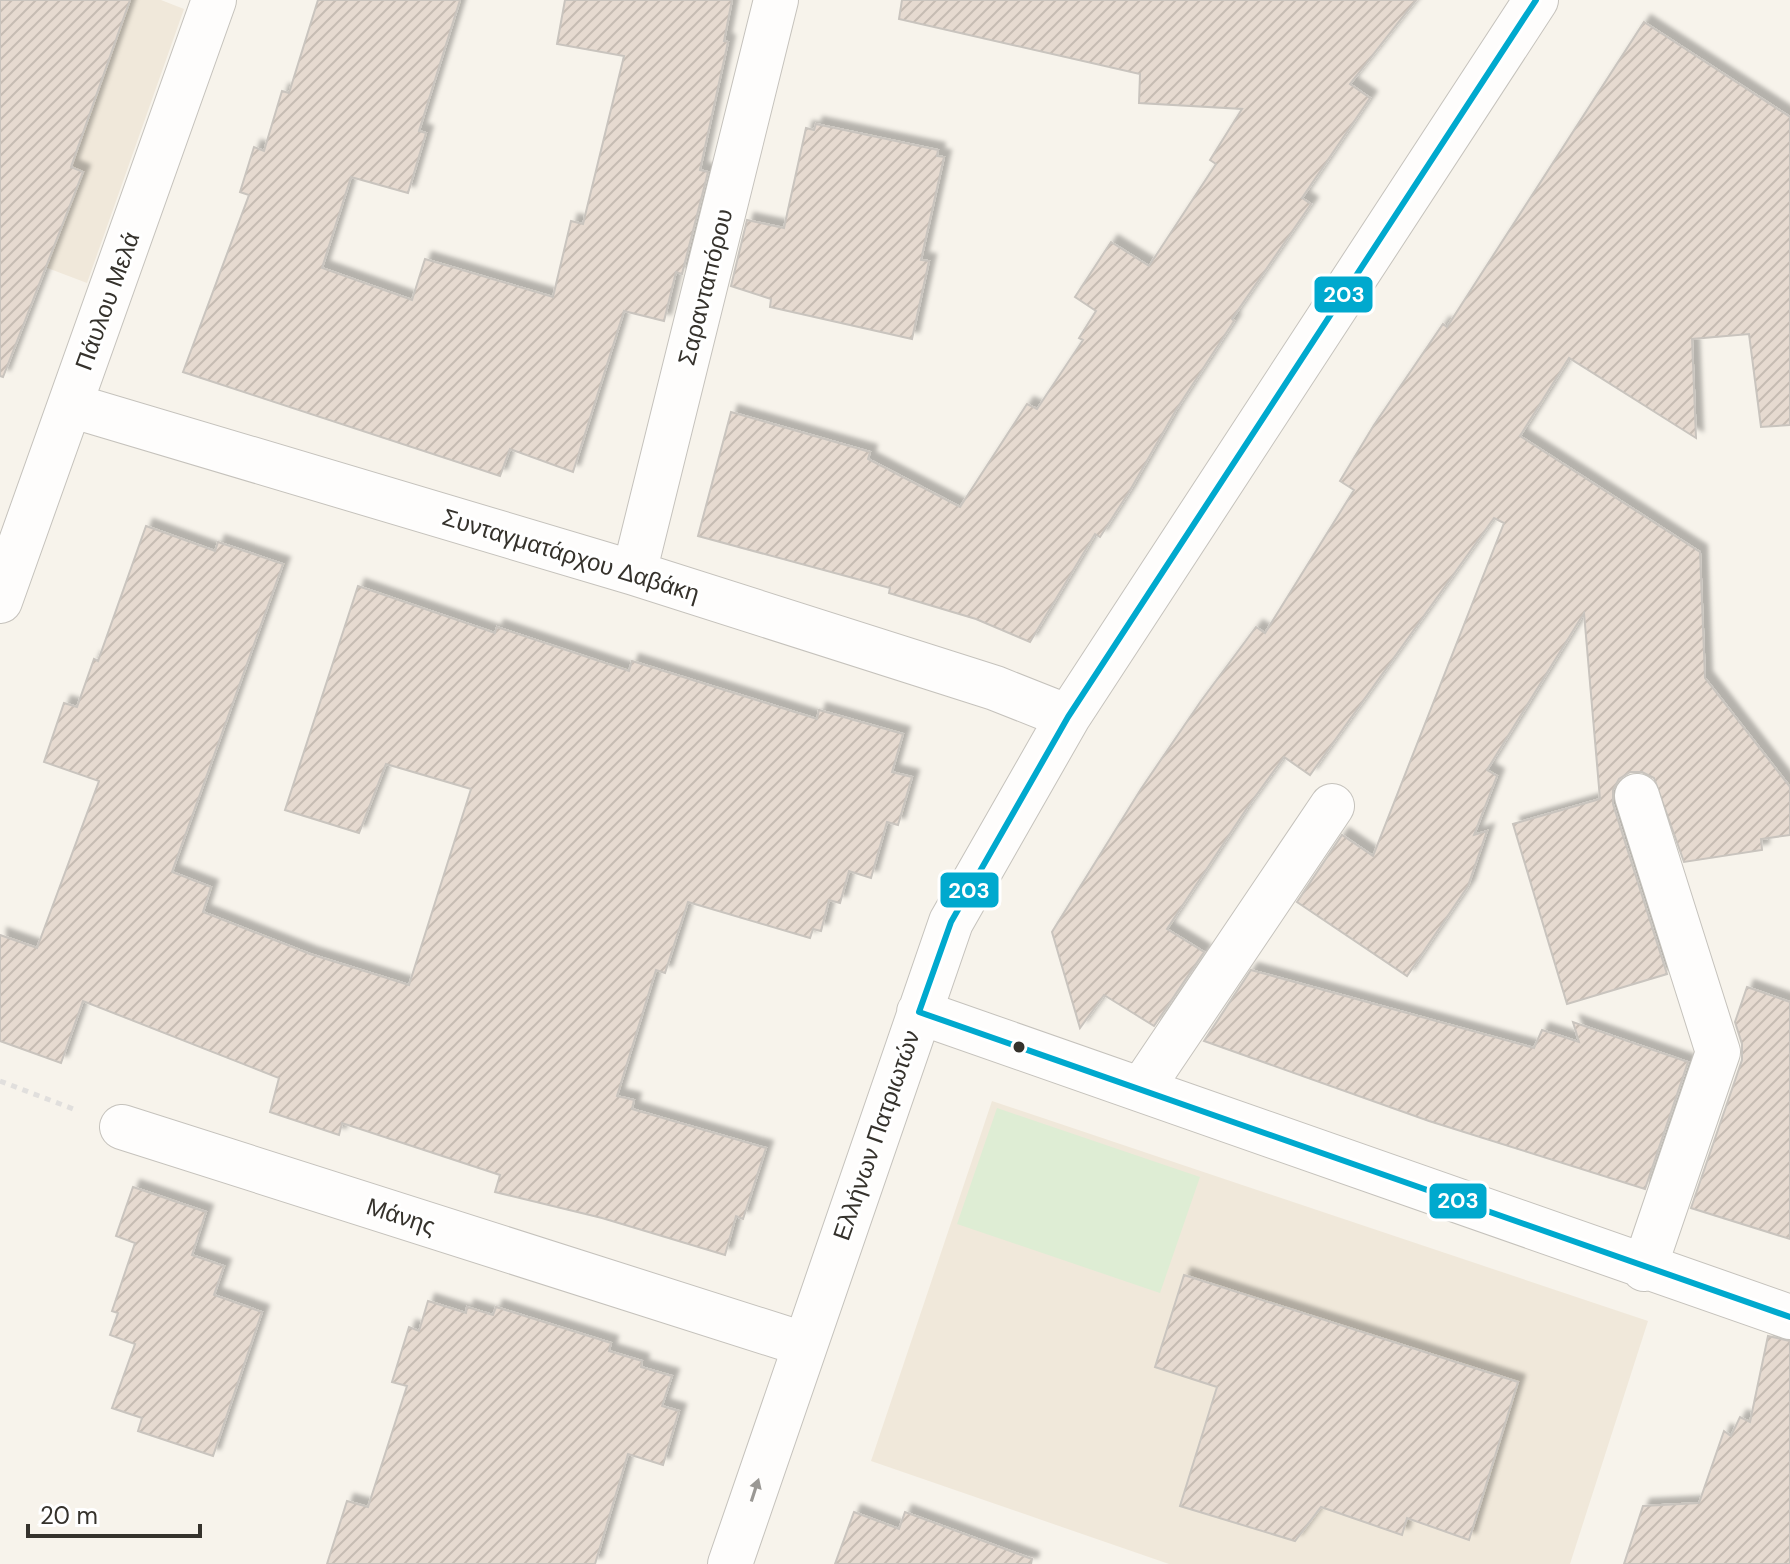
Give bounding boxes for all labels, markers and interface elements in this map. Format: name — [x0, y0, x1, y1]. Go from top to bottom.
street label: Σαρανταπόρου — [671, 206, 739, 368]
street label: Πάυλου Μελά — [68, 227, 146, 374]
line badge: 203 — [1313, 275, 1374, 314]
text: 203 — [1323, 280, 1365, 309]
street label: Συνταγματάρχου Δαβάκη — [439, 501, 703, 609]
line badge: 203 — [939, 871, 1000, 909]
text: 203 — [948, 876, 990, 905]
street label: Ελλήνων Πατριωτών — [825, 1026, 927, 1244]
unlabelled marker — [1011, 1039, 1027, 1055]
line badge: 203 — [1428, 1182, 1488, 1220]
text: 203 — [1437, 1186, 1479, 1215]
street label: Μάνης — [363, 1190, 439, 1242]
one-way arrow — [749, 1478, 761, 1502]
scale bar — [28, 1488, 200, 1538]
text: 20 m — [40, 1500, 98, 1531]

